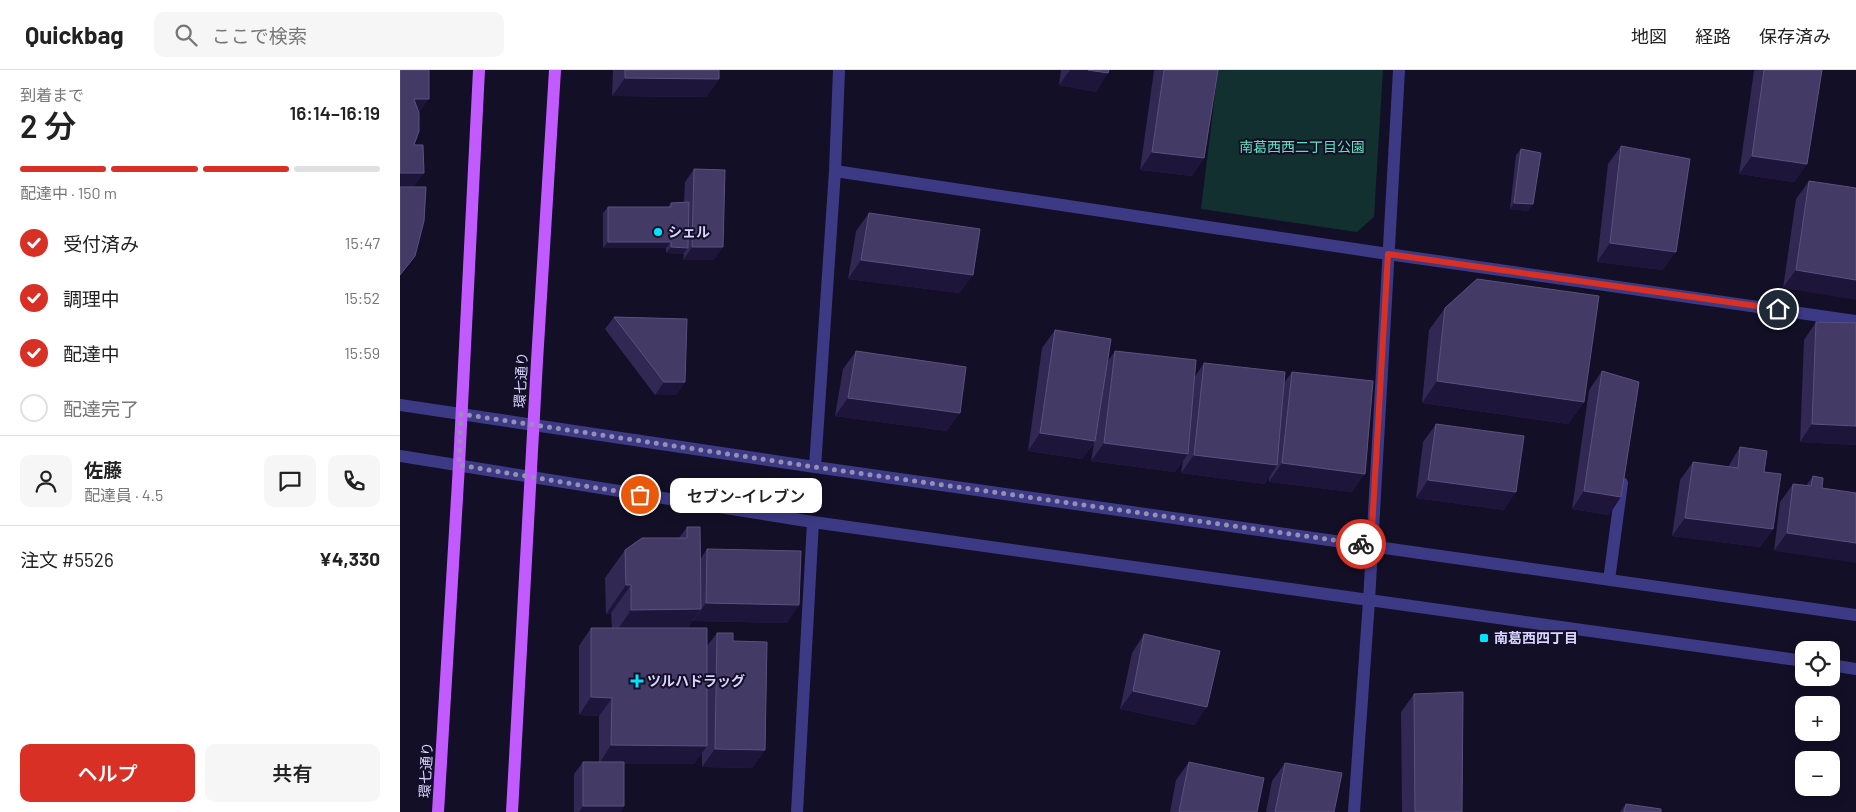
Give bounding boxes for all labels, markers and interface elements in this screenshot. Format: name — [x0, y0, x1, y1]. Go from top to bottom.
search box — [154, 12, 504, 57]
text: Quickbag — [25, 20, 124, 49]
icon: search — [172, 21, 200, 49]
text: ここで検索 — [212, 24, 307, 47]
text: 地図 — [1631, 25, 1667, 47]
text: 経路 — [1695, 25, 1731, 47]
text: 保存済み — [1759, 25, 1831, 47]
text: 到着まで — [20, 85, 84, 104]
text: 16:14–16:19 — [290, 101, 380, 124]
text: 2 分 — [20, 106, 76, 144]
park label: 南葛西西二丁目公園 — [1239, 138, 1365, 155]
text: 配達中 · 150 m — [20, 183, 117, 202]
place label: シェル — [668, 223, 710, 240]
marker: シェル — [652, 226, 664, 238]
icon: check — [20, 229, 48, 257]
text: 受付済み — [63, 232, 139, 255]
text: 15:47 — [345, 233, 380, 252]
icon: check — [20, 284, 48, 312]
text: 調理中 — [63, 287, 120, 310]
text: 15:52 — [344, 288, 380, 307]
pin — [1757, 288, 1799, 330]
icon: home — [1764, 295, 1792, 323]
icon: check — [20, 339, 48, 367]
text: 配達中 — [63, 342, 120, 365]
text: 15:59 — [344, 343, 380, 362]
street label: 環七通り — [511, 352, 530, 408]
text: 配達完了 — [63, 397, 139, 420]
button: person — [20, 455, 72, 507]
button: chat — [264, 455, 316, 507]
button: phone — [328, 455, 380, 507]
text: 佐藤 — [84, 458, 122, 481]
pin — [619, 474, 661, 516]
callout: セブン-イレブン — [670, 478, 822, 512]
icon: bag — [626, 481, 654, 509]
text: 配達員 · 4.5 — [84, 485, 163, 504]
text: セブン-イレブン — [687, 486, 805, 505]
courier — [1336, 519, 1386, 569]
icon: bike — [1347, 530, 1375, 558]
text: ¥4,330 — [319, 547, 380, 570]
text: 注文 #5526 — [20, 548, 114, 571]
place label: 南葛西四丁目 — [1494, 629, 1578, 646]
marker: 南葛西四丁目 — [1478, 632, 1490, 644]
map controls — [1795, 641, 1840, 796]
button: locate — [1795, 641, 1840, 686]
place label: ツルハドラッグ — [647, 672, 745, 689]
marker: ツルハドラッグ — [631, 675, 643, 687]
button: + — [1795, 696, 1840, 741]
street label: 環七通り — [416, 742, 435, 798]
button: ヘルプ — [20, 744, 195, 802]
button: 共有 — [205, 744, 380, 802]
button: − — [1795, 751, 1840, 796]

